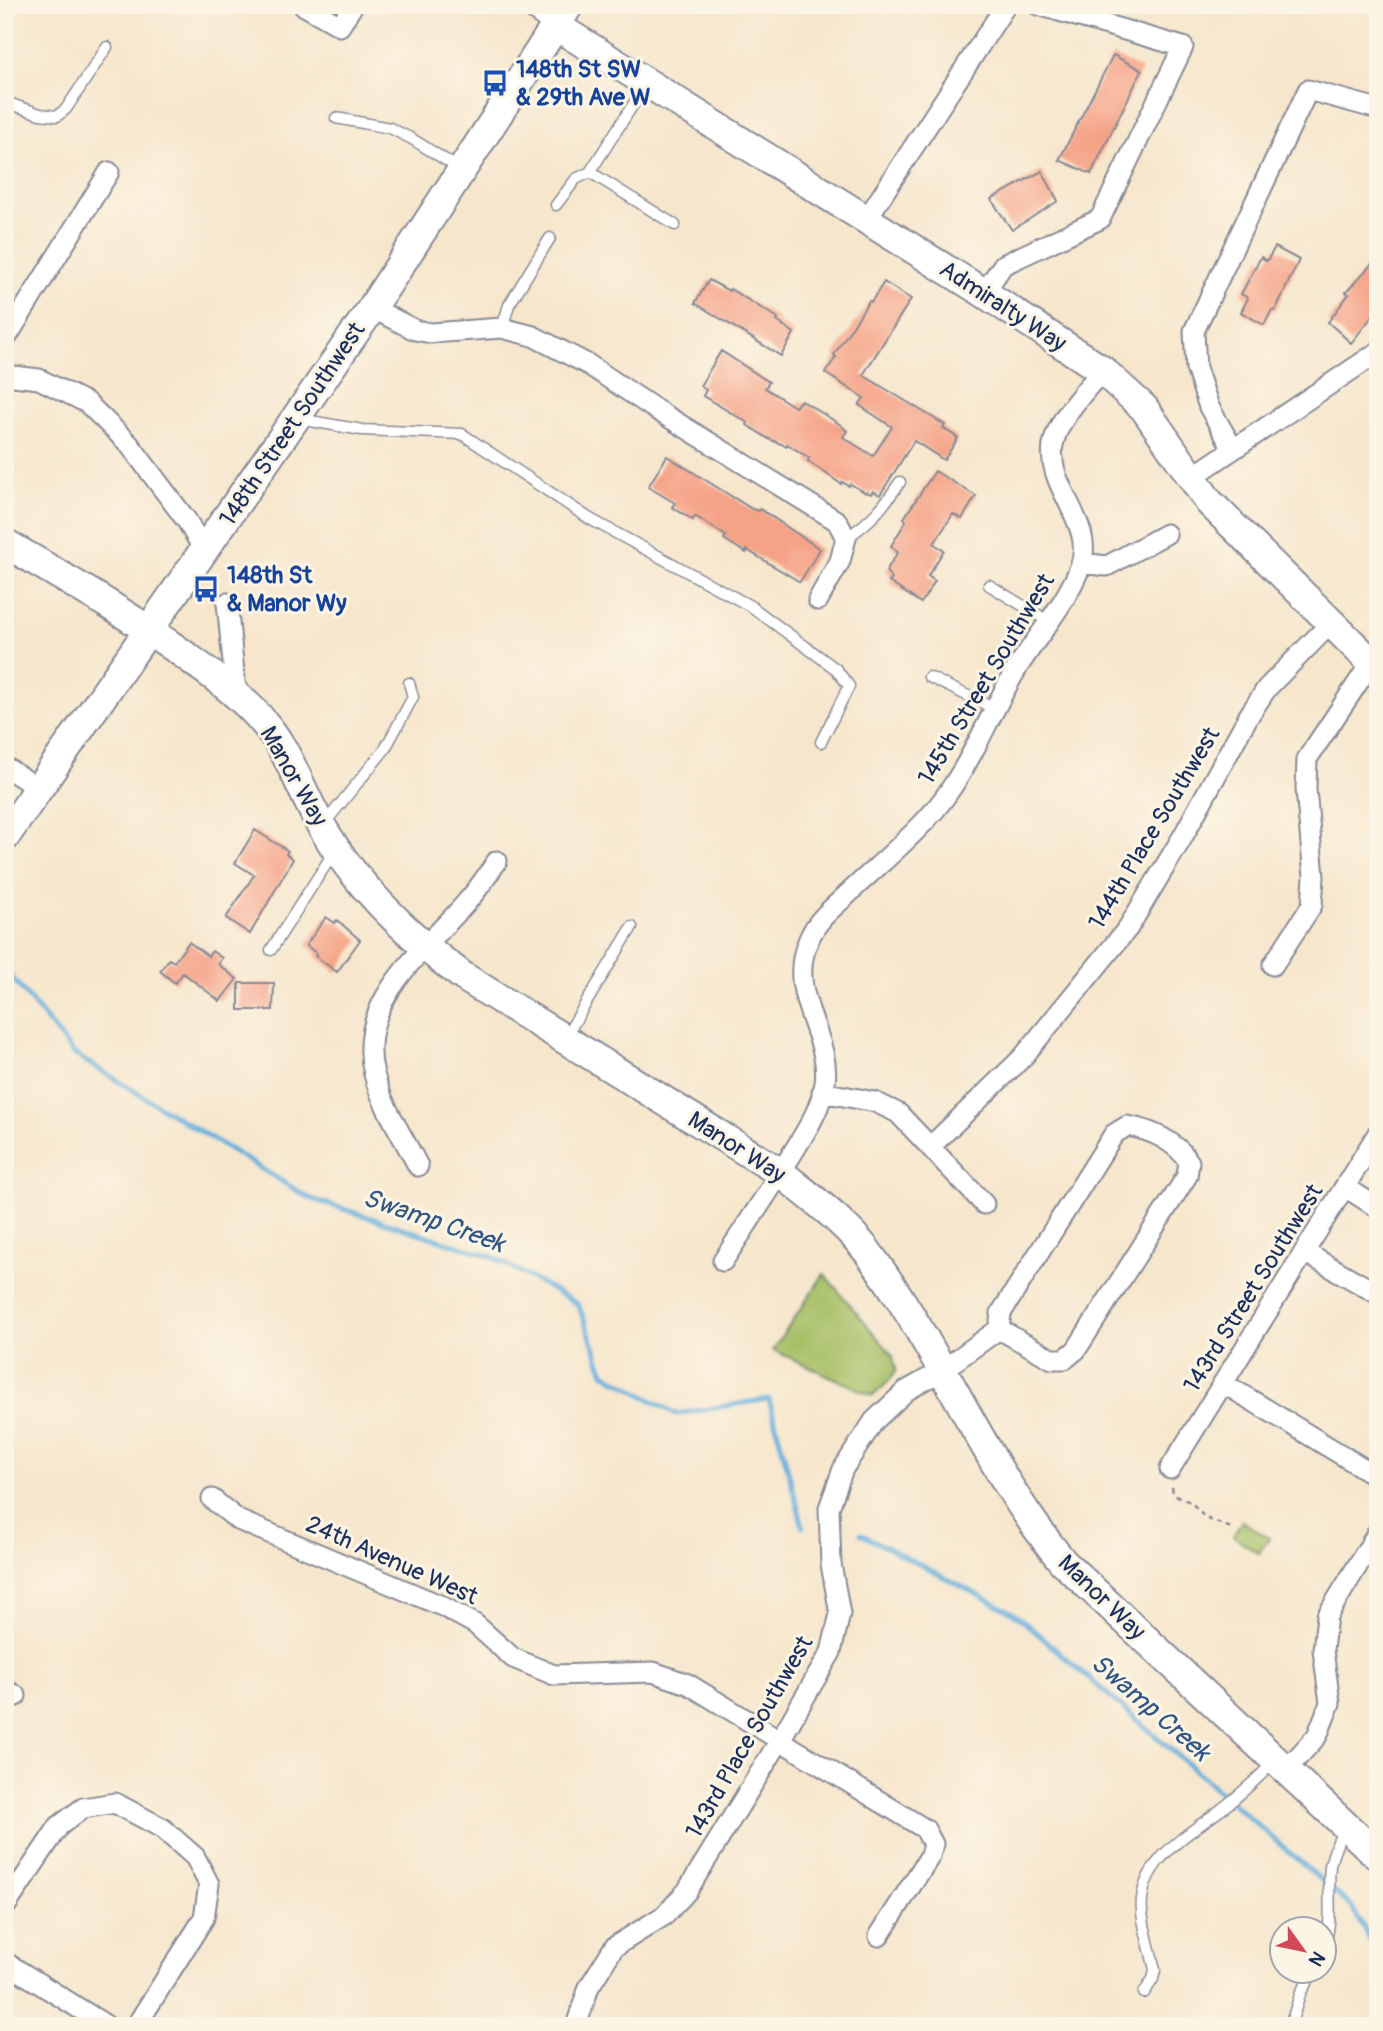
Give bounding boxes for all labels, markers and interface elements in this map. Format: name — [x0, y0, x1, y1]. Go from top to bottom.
place label: 148th St SW & 29th Ave W — [516, 55, 651, 112]
bus stop icon: 148th St SW & 29th Ave W — [480, 68, 510, 98]
street label: Admiralty Way — [934, 255, 1072, 358]
street label: 148th Street Southwest — [213, 316, 372, 532]
place label: 148th St & Manor Wy — [227, 561, 347, 618]
street label: 145th Street Southwest — [912, 568, 1061, 790]
bus stop icon: 148th St & Manor Wy — [191, 574, 221, 604]
street label: Manor Way — [253, 721, 334, 831]
street label: 144th Place Southwest — [1083, 721, 1227, 935]
street label: Manor Way — [683, 1105, 791, 1190]
street label: 143rd Street Southwest — [1177, 1178, 1330, 1398]
water label: Swamp Creek — [359, 1182, 510, 1261]
street label: 24th Avenue West — [301, 1510, 483, 1611]
street label: Manor Way — [1052, 1549, 1151, 1646]
street label: 143rd Place Southwest — [680, 1630, 820, 1844]
water label: Swamp Creek — [1084, 1647, 1218, 1769]
north arrow — [1268, 1916, 1338, 1986]
text: N — [1303, 1947, 1330, 1971]

